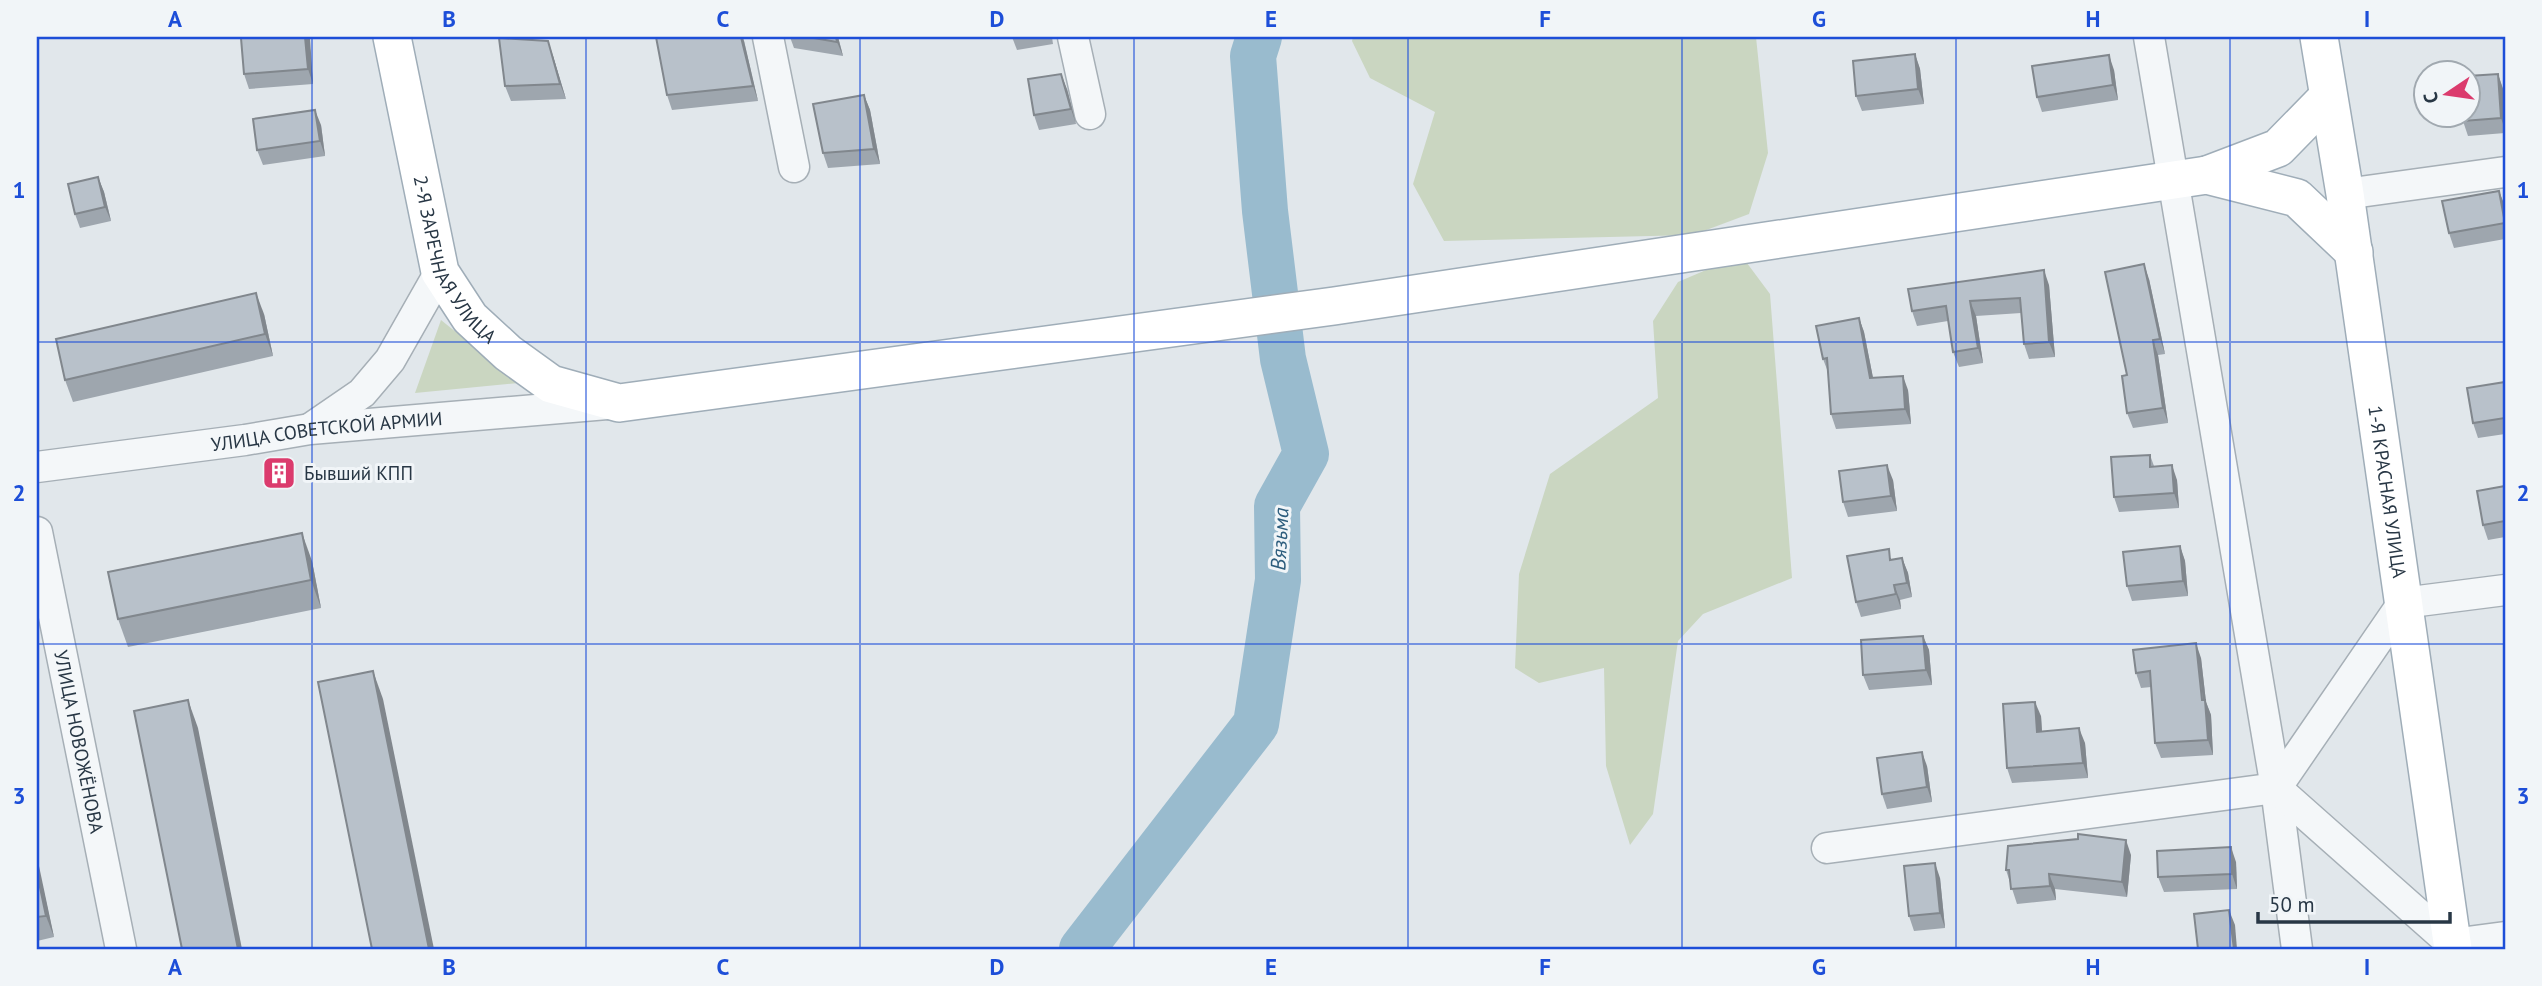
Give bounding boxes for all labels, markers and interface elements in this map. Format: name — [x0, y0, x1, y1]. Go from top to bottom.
text: A — [168, 4, 182, 33]
text: B — [442, 4, 456, 33]
text: C — [717, 4, 730, 33]
text: D — [990, 4, 1004, 33]
text: E — [1265, 4, 1277, 33]
text: F — [1539, 4, 1551, 33]
text: G — [1812, 4, 1826, 33]
text: H — [2086, 4, 2100, 33]
text: I — [2364, 4, 2370, 33]
north arrow — [2412, 60, 2482, 130]
text: С — [2417, 90, 2443, 106]
street label: 2-Я ЗАРЕЧНАЯ УЛИЦА — [409, 173, 501, 348]
text: 1 — [12, 175, 26, 204]
text: 1 — [2516, 175, 2530, 204]
street label: 1-Я КРАСНАЯ УЛИЦА — [2363, 404, 2412, 580]
street label: УЛИЦА СОВЕТСКОЙ АРМИИ — [210, 406, 443, 456]
building icon: Бывший КПП — [260, 454, 298, 492]
place label: Бывший КПП — [304, 461, 413, 485]
text: 2 — [12, 478, 26, 507]
text: 2 — [2516, 478, 2530, 507]
water label: Вязьма — [1264, 506, 1295, 571]
street label: УЛИЦА НОВОЖЁНОВА — [49, 648, 109, 835]
text: 3 — [12, 781, 26, 810]
text: 3 — [2516, 781, 2530, 810]
scale bar — [2258, 881, 2451, 925]
text: 50 m — [2269, 891, 2315, 918]
text: A — [168, 952, 182, 981]
text: B — [442, 952, 456, 981]
text: C — [717, 952, 730, 981]
text: D — [990, 952, 1004, 981]
text: E — [1265, 952, 1277, 981]
text: F — [1539, 952, 1551, 981]
text: G — [1812, 952, 1826, 981]
text: H — [2086, 952, 2100, 981]
text: I — [2364, 952, 2370, 981]

